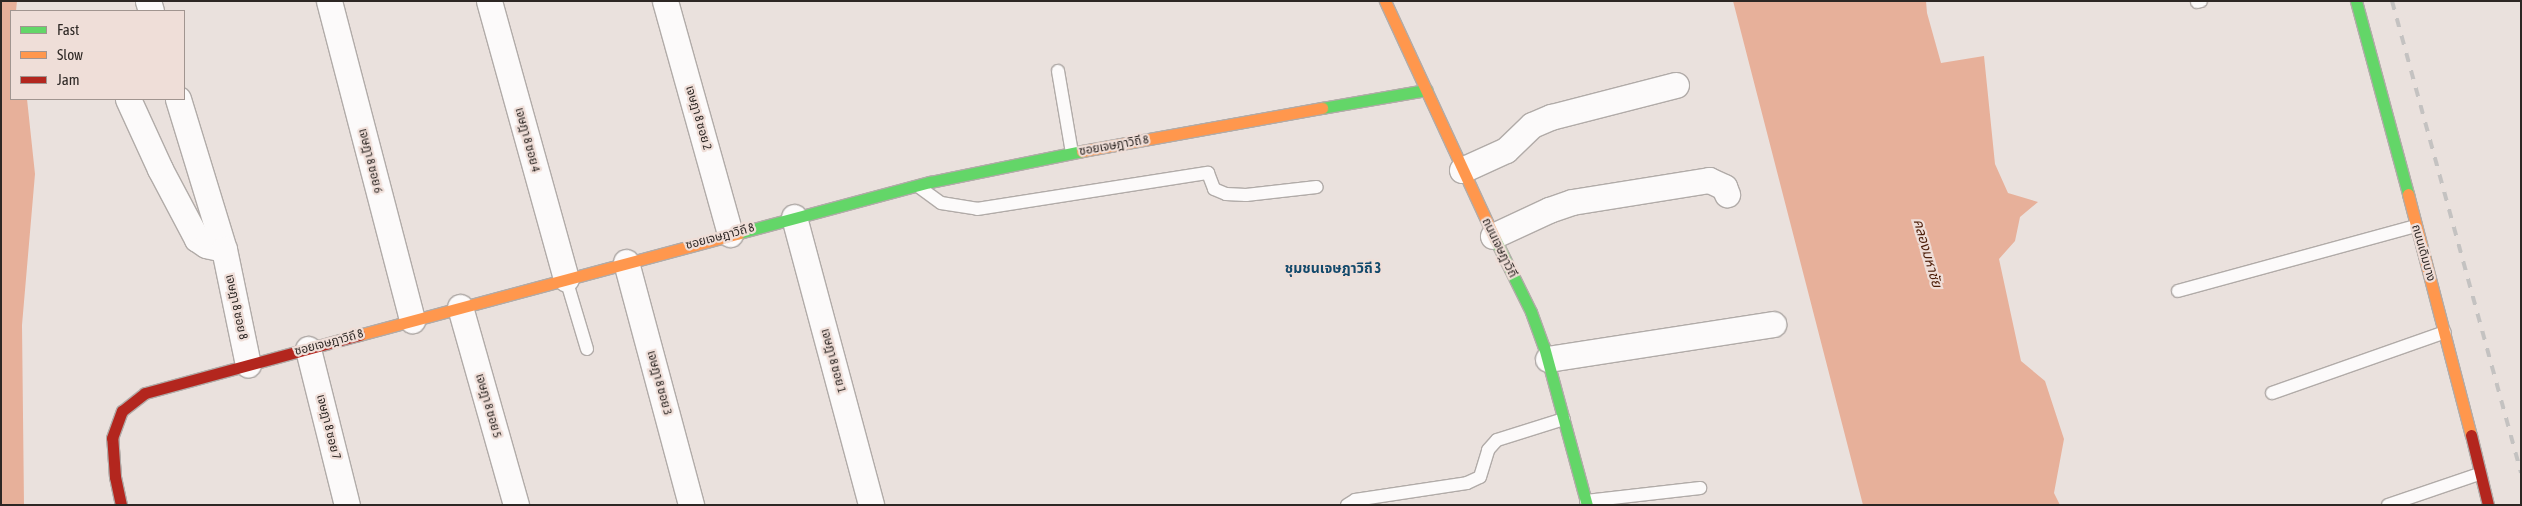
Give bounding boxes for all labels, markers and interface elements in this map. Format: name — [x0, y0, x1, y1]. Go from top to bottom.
legend — [10, 10, 185, 100]
text: Fast — [57, 21, 79, 38]
text: Slow — [57, 46, 83, 63]
text: Jam — [57, 71, 80, 88]
street label: เจษฎา 8 ซอย 2 — [682, 84, 714, 152]
street label: เจษฎา 8 ซอย 4 — [511, 106, 543, 174]
street label: เจษฎา 8 ซอย 6 — [355, 127, 385, 195]
street label: ซอยเจษฎาวิถี 8 — [1078, 133, 1150, 159]
street label: ถนนเจษฎาวิถี — [1478, 216, 1520, 280]
water label: คลองมหาชัย — [1910, 217, 1946, 289]
street label: ซอยเจษฎาวิถี 8 — [684, 221, 756, 253]
street label: ถนนเดิมบาง — [2408, 223, 2438, 283]
district label: ชุมชนเจษฎาวิถี 3 — [1285, 260, 1381, 276]
street label: เจษฎา 8 ซอย 8 — [222, 273, 250, 341]
street label: ซอยเจษฎาวิถี 8 — [293, 327, 365, 359]
street label: เจษฎา 8 ซอย 1 — [817, 327, 849, 395]
street label: เจษฎา 8 ซอย 3 — [643, 349, 675, 417]
street label: เจษฎา 8 ซอย 5 — [472, 372, 504, 440]
street label: เจษฎา 8 ซอย 7 — [313, 393, 343, 461]

